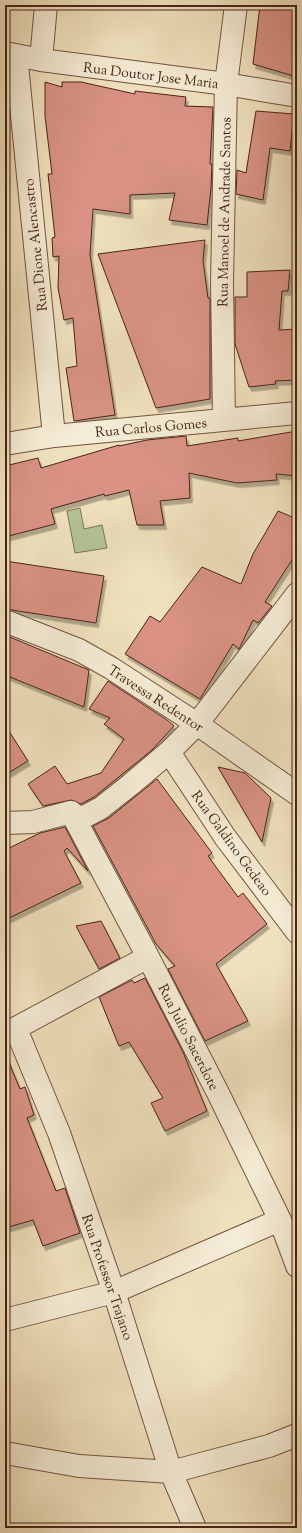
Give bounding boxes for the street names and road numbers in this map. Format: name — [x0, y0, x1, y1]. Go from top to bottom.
street label: Rua Doutor Jose Maria — [82, 59, 220, 95]
street label: Rua Manoel de Andrade Santos — [214, 117, 238, 307]
street label: Rua Dione Alencastro — [20, 177, 54, 312]
street label: Rua Carlos Gomes — [94, 414, 208, 444]
street label: Travessa Redentor — [103, 661, 207, 739]
street label: Rua Galdino Gedeao — [185, 787, 276, 901]
street label: Rua Julio Sacerdote — [152, 981, 223, 1095]
street label: Rua Professor Trajano — [75, 1212, 137, 1344]

